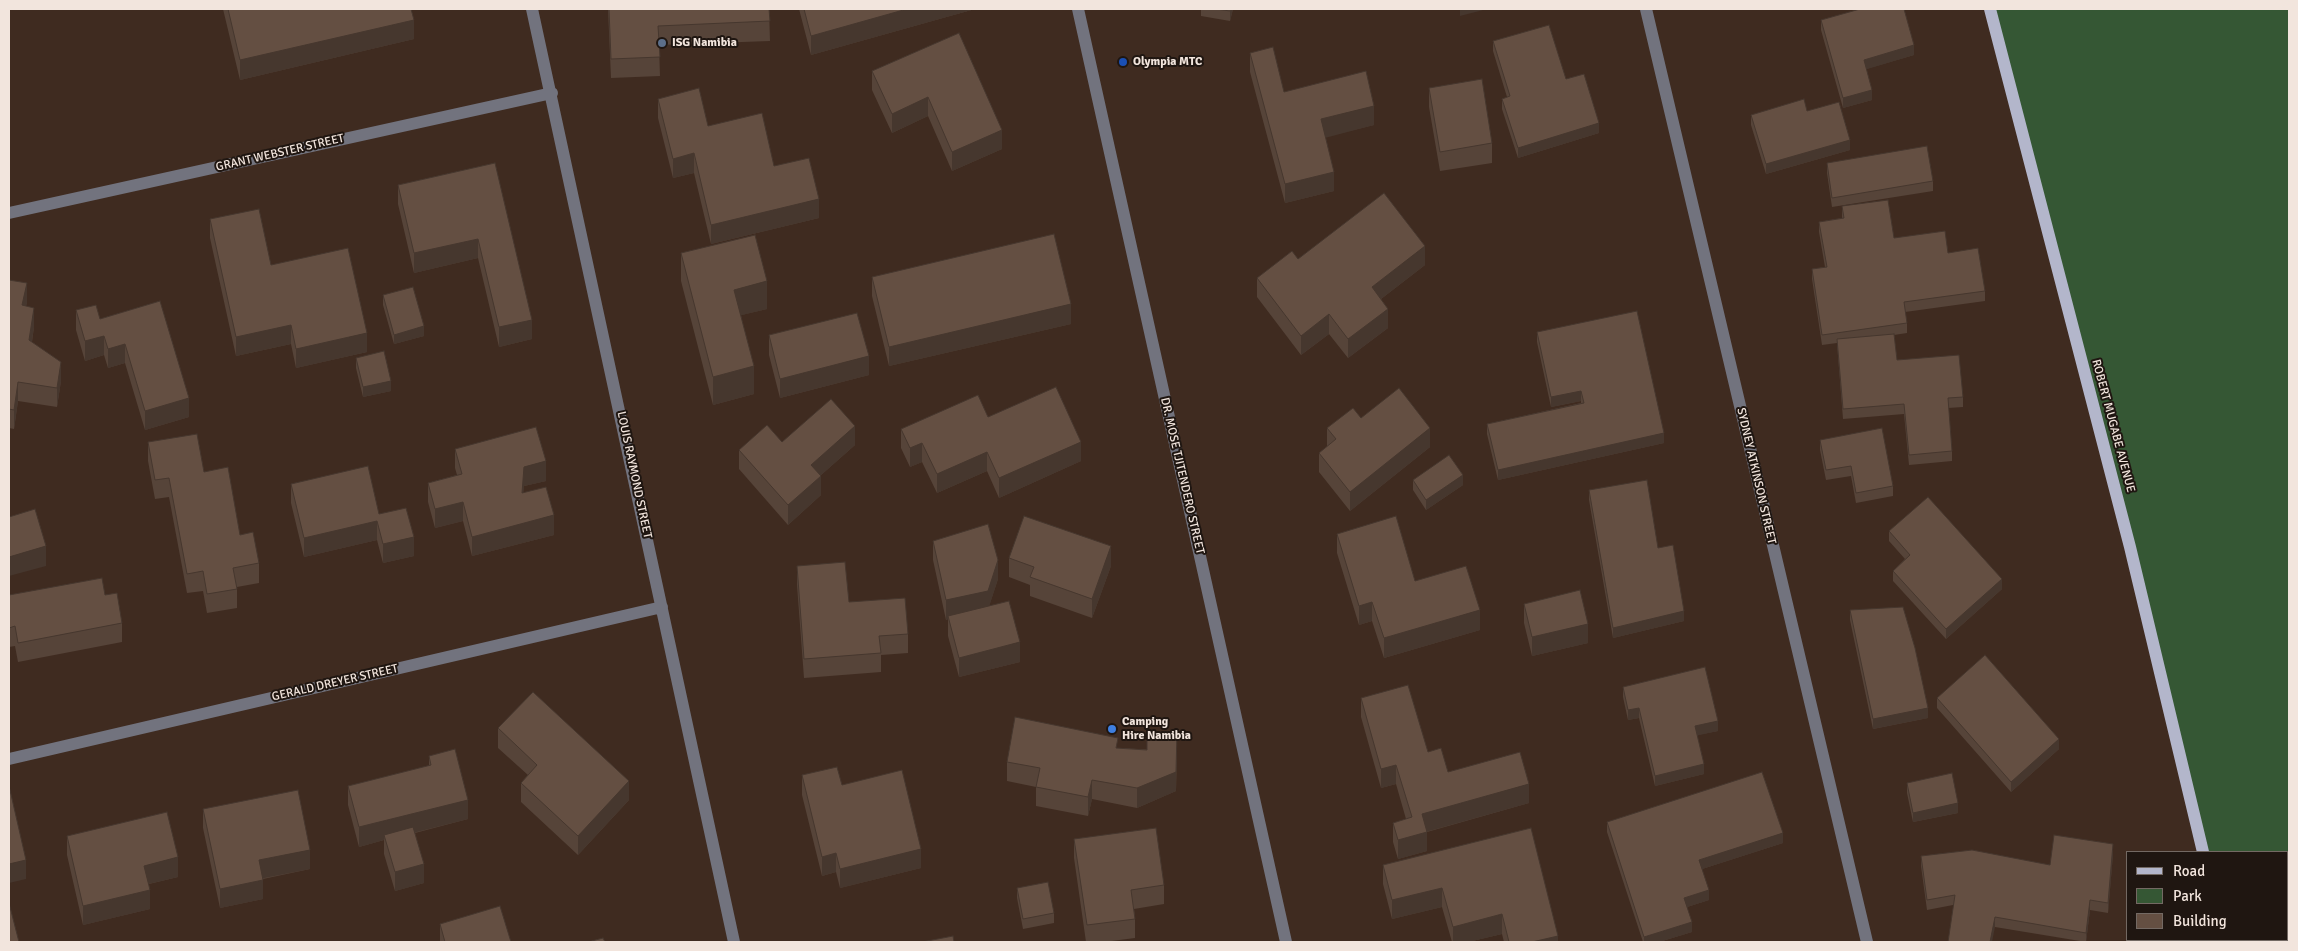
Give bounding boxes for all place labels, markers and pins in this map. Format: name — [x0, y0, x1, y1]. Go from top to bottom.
place label: ISG Namibia — [672, 36, 737, 50]
marker: ISG Namibia — [656, 37, 668, 49]
place label: Olympia MTC — [1133, 55, 1202, 69]
marker: Olympia MTC — [1117, 56, 1129, 68]
place label: Camping Hire Namibia — [1122, 715, 1191, 743]
marker: Camping Hire Namibia — [1106, 723, 1118, 735]

